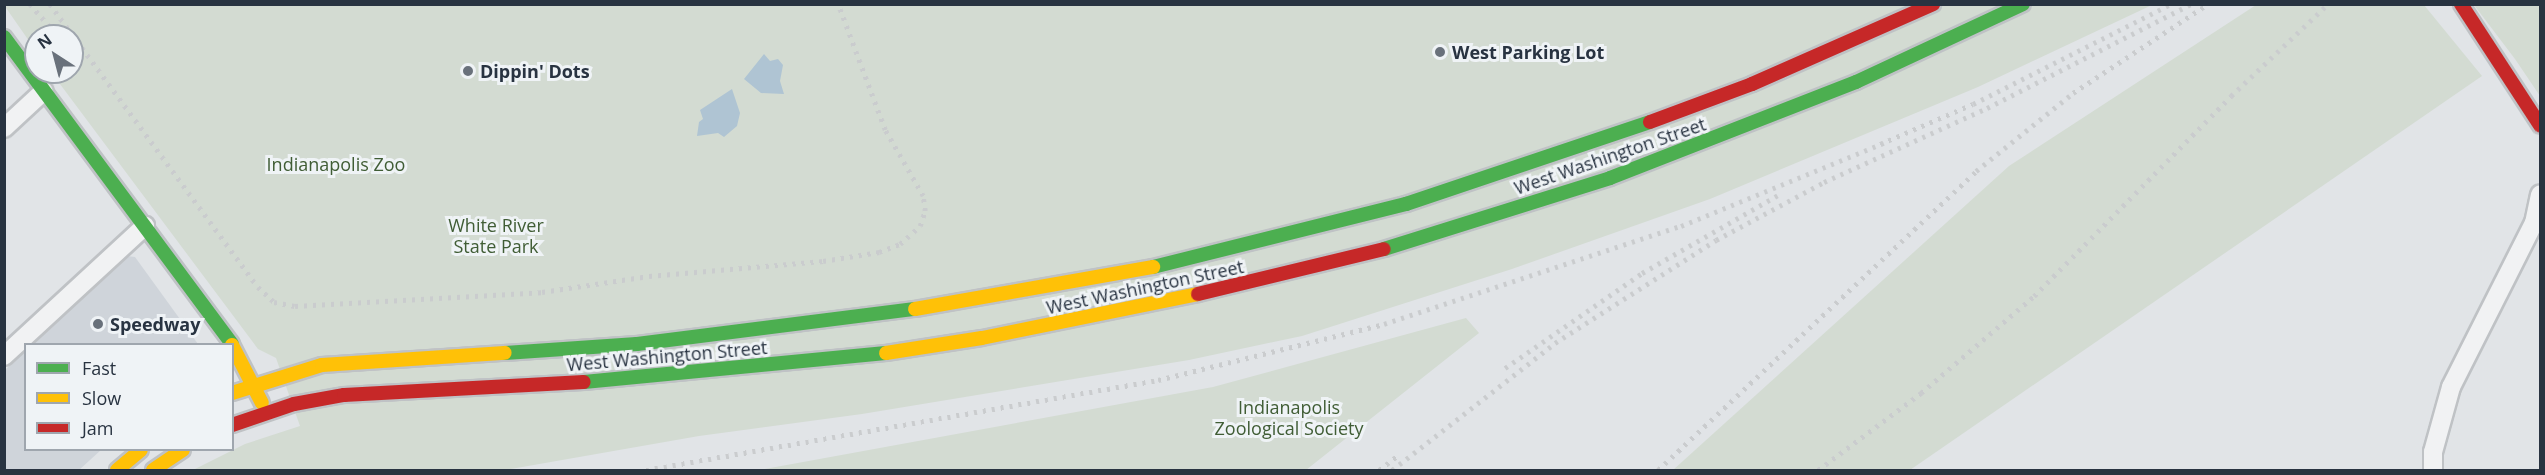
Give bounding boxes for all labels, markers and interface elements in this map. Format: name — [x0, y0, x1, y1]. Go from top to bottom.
north arrow — [24, 24, 84, 84]
text: N — [33, 28, 56, 54]
place label: West Parking Lot — [1452, 41, 1604, 63]
marker: West Parking Lot — [1433, 45, 1447, 59]
place label: Dippin' Dots — [480, 60, 590, 82]
marker: Dippin' Dots — [461, 64, 475, 78]
street label: West Washington Street — [1511, 113, 1709, 199]
park label: Indianapolis Zoo — [267, 153, 405, 175]
park label: White River State Park — [448, 215, 544, 258]
street label: West Washington Street — [1044, 256, 1246, 318]
place label: Speedway — [110, 313, 200, 335]
marker: Speedway — [91, 317, 105, 331]
street label: West Washington Street — [566, 336, 768, 376]
legend — [24, 343, 234, 451]
text: Fast — [82, 356, 116, 380]
text: Slow — [82, 386, 121, 410]
park label: Indianapolis Zoological Society — [1215, 397, 1363, 440]
text: Jam — [82, 416, 114, 440]

